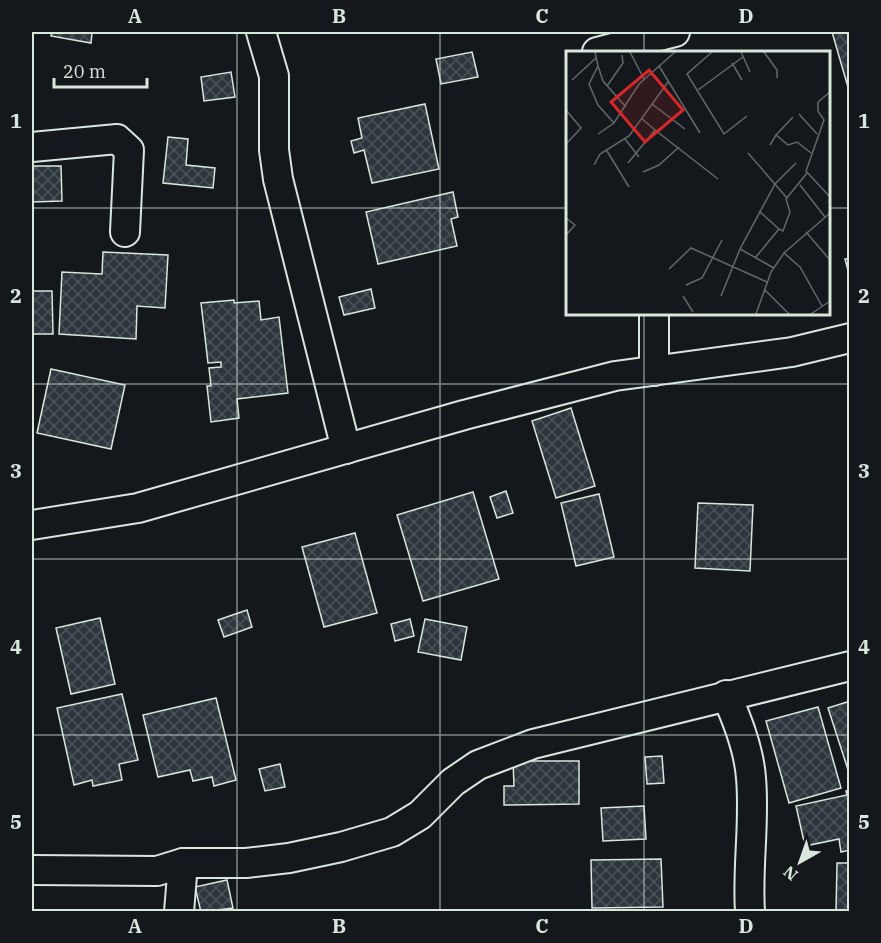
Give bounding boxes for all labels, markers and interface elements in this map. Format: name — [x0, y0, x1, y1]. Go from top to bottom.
text: A — [128, 2, 142, 29]
text: B — [332, 2, 346, 29]
text: C — [535, 2, 549, 29]
text: D — [738, 2, 754, 29]
scale bar — [54, 51, 147, 89]
inset map — [566, 51, 830, 315]
text: 20 m — [63, 60, 106, 83]
text: 1 — [10, 107, 22, 134]
text: 1 — [858, 107, 870, 134]
text: 2 — [10, 282, 22, 309]
text: 2 — [858, 282, 870, 309]
text: 3 — [10, 457, 22, 484]
text: 3 — [858, 457, 870, 484]
text: 4 — [10, 633, 22, 660]
text: 4 — [858, 633, 870, 660]
text: 5 — [10, 808, 22, 835]
text: 5 — [858, 808, 870, 835]
north arrow — [770, 832, 830, 892]
text: N — [779, 862, 802, 885]
text: A — [128, 912, 142, 939]
text: B — [332, 912, 346, 939]
text: C — [535, 912, 549, 939]
text: D — [738, 912, 754, 939]

